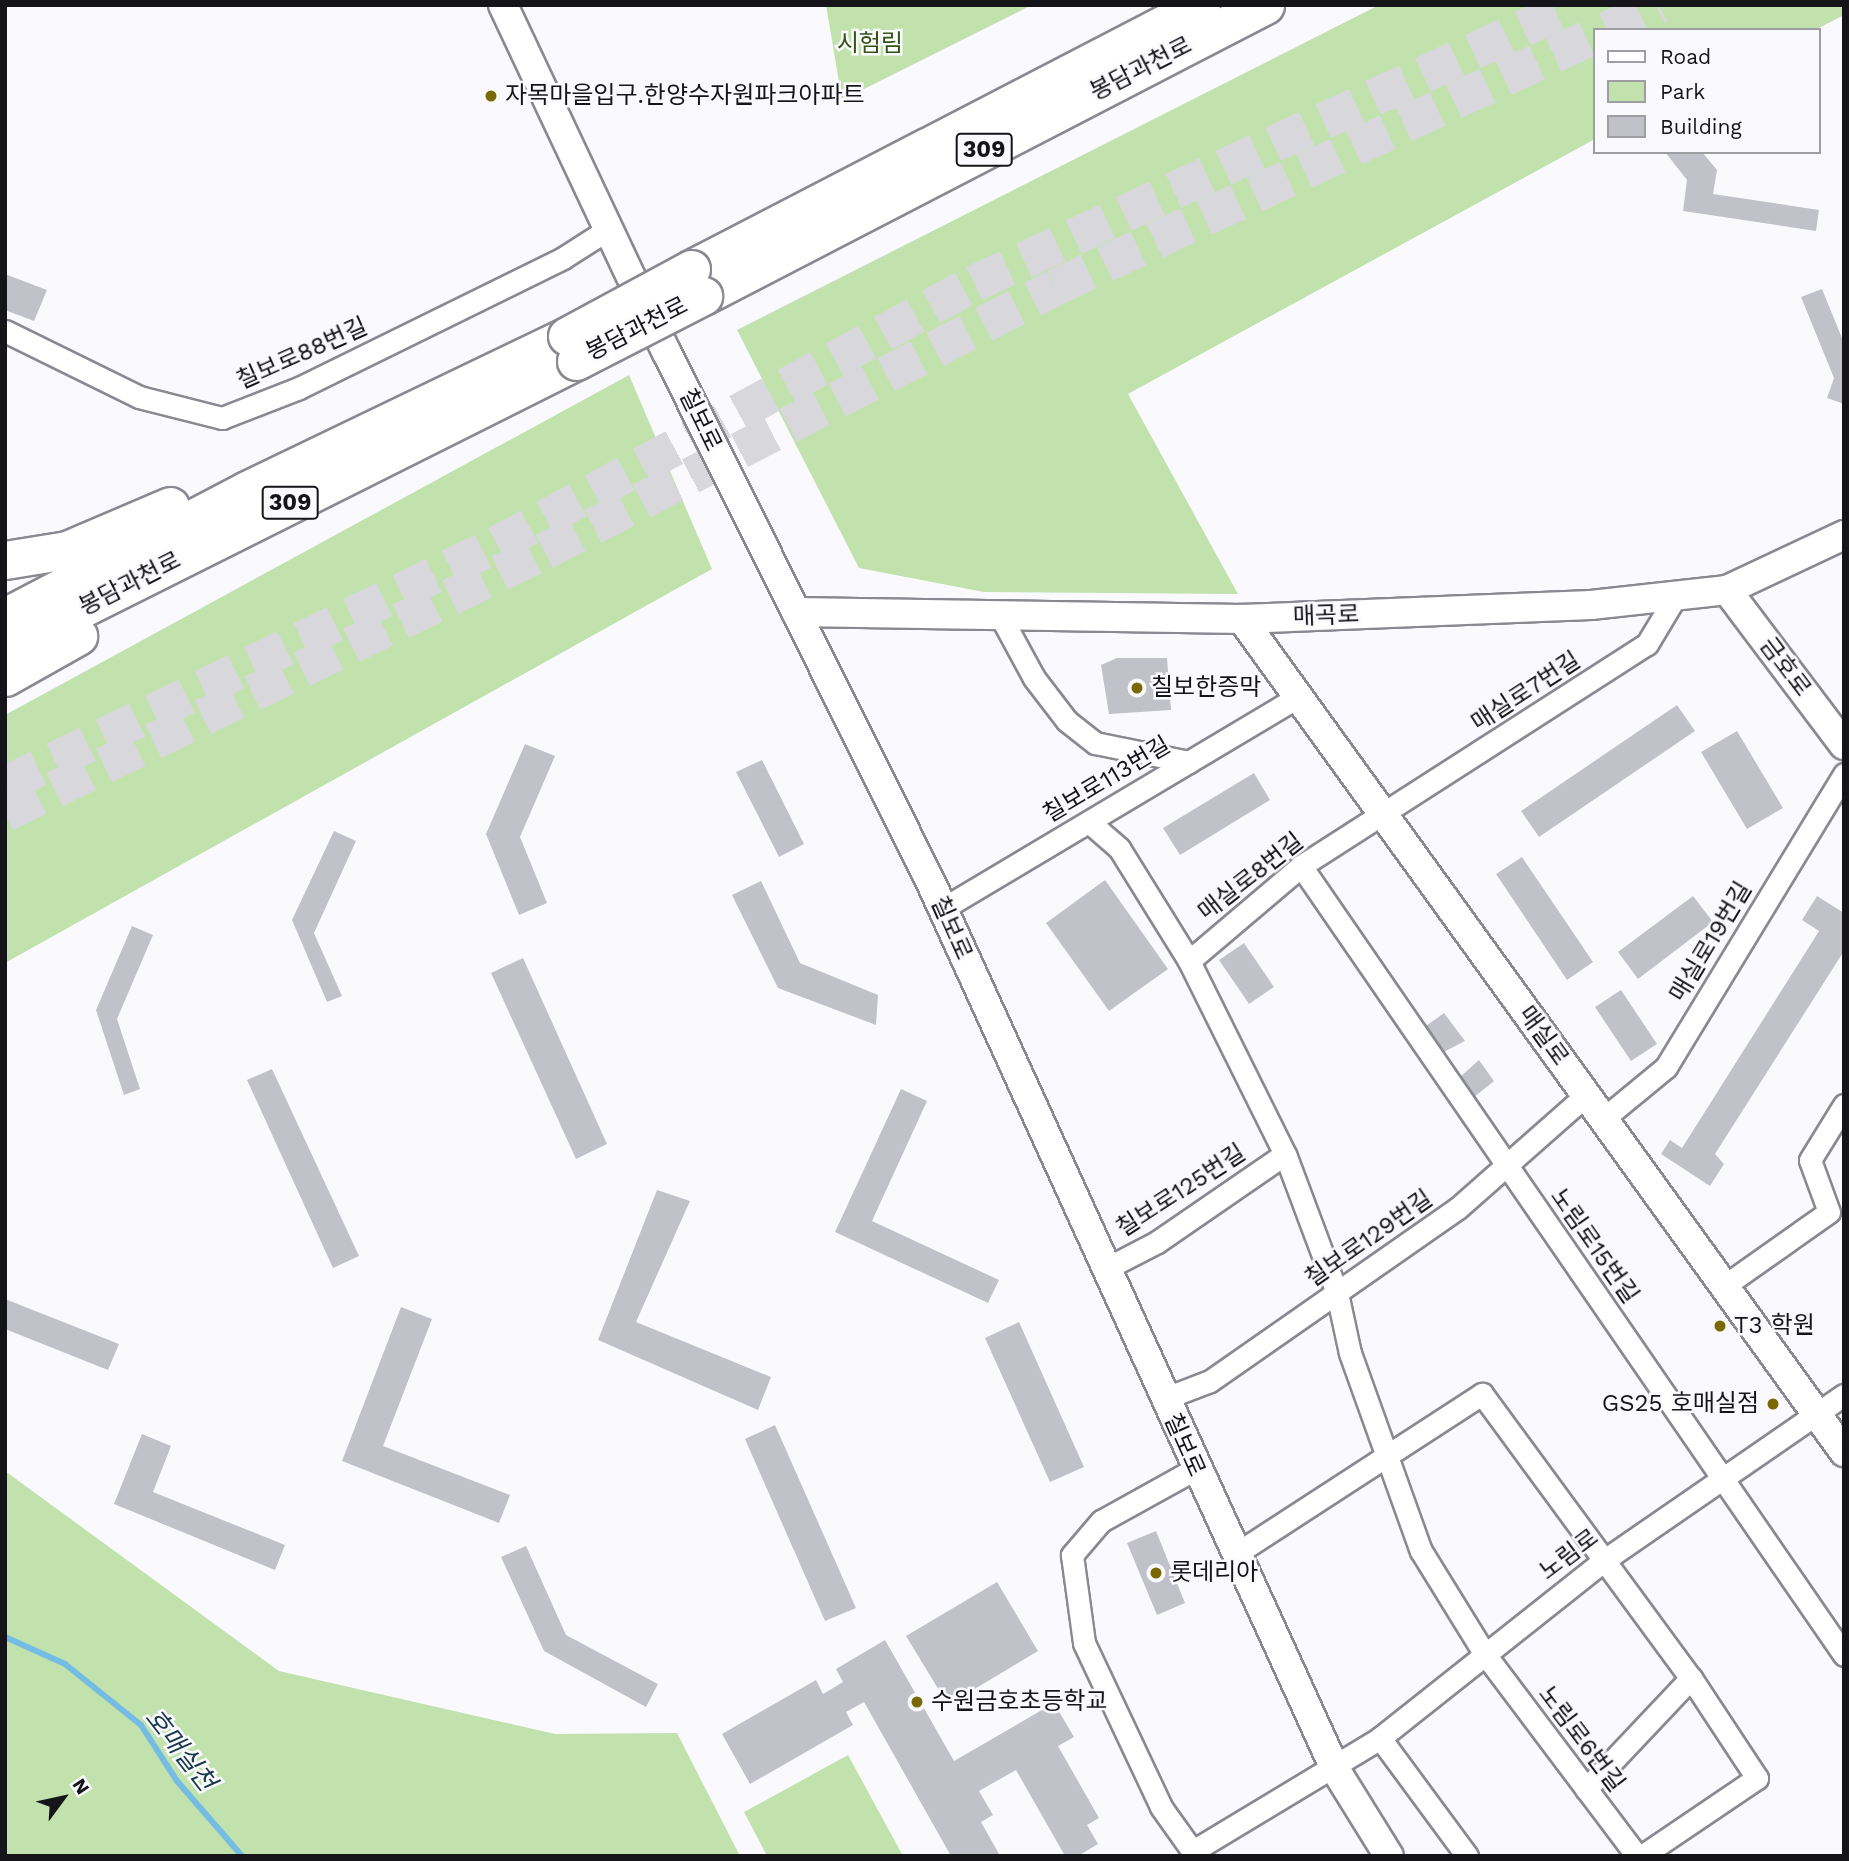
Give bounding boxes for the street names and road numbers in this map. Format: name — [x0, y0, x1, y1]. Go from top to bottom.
street label: 봉담과천로 — [1085, 31, 1197, 107]
road number: 309 — [954, 130, 1014, 169]
street label: 봉담과천로 — [581, 291, 693, 367]
street label: 칠보로88번길 — [232, 312, 372, 396]
street label: 칠보로 — [673, 384, 727, 456]
road number: 309 — [260, 484, 320, 523]
street label: 봉담과천로 — [74, 546, 186, 622]
street label: 매곡로 — [1292, 600, 1360, 632]
street label: 금호로 — [1754, 632, 1816, 702]
street label: 매실로7번길 — [1466, 646, 1586, 738]
street label: 칠보로113번길 — [1038, 731, 1176, 829]
street label: 매실로8번길 — [1193, 827, 1309, 927]
street label: 매실로19번길 — [1664, 877, 1758, 1007]
street label: 칠보로 — [924, 892, 978, 964]
street label: 매실로 — [1512, 1001, 1574, 1071]
street label: 칠보로125번길 — [1111, 1139, 1251, 1243]
street label: 노림로15번길 — [1544, 1183, 1644, 1309]
street label: 칠보로129번길 — [1300, 1185, 1438, 1293]
street label: 칠보로 — [1157, 1409, 1211, 1481]
street label: 노림로 — [1534, 1524, 1604, 1586]
street label: 노림로6번길 — [1532, 1680, 1630, 1798]

